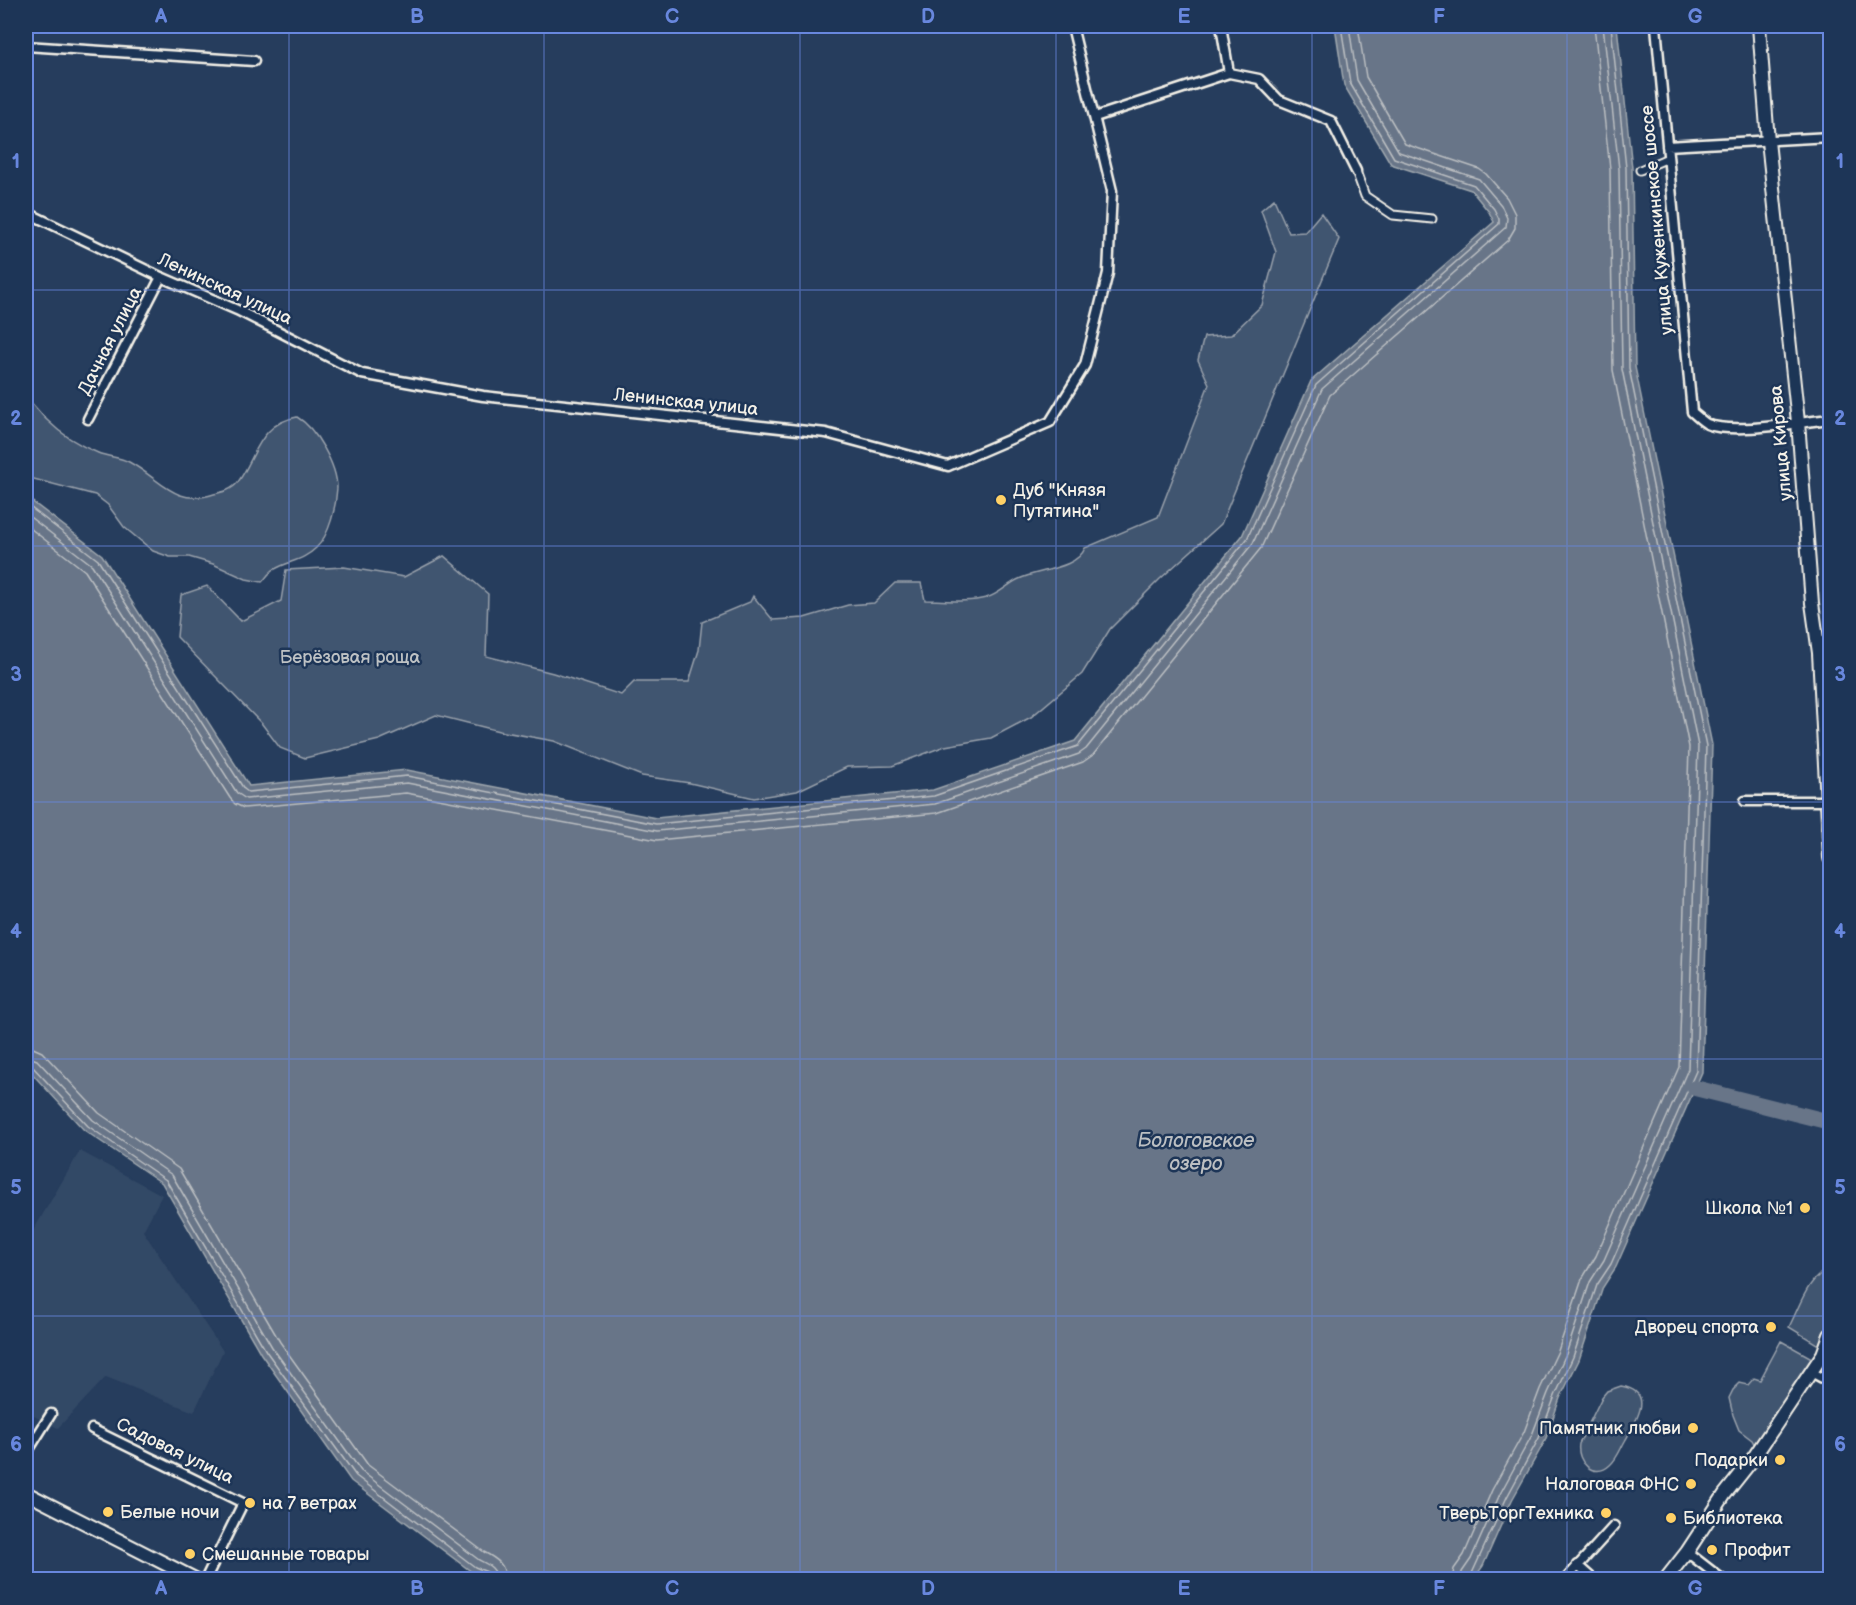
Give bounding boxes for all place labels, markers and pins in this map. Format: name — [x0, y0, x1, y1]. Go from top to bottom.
place label: Дуб "Князя Путятина" — [1013, 480, 1106, 522]
marker: Дуб "Князя Путятина" — [994, 493, 1008, 507]
place label: Школа №1 — [1705, 1198, 1793, 1219]
marker: Школа №1 — [1798, 1201, 1812, 1215]
place label: Дворец спорта — [1635, 1317, 1759, 1338]
marker: Дворец спорта — [1764, 1320, 1778, 1334]
place label: Памятник любви — [1539, 1418, 1681, 1439]
marker: Памятник любви — [1686, 1421, 1700, 1435]
place label: Подарки — [1694, 1450, 1768, 1471]
marker: Подарки — [1773, 1453, 1787, 1467]
place label: Налоговая ФНС — [1545, 1474, 1679, 1495]
marker: Налоговая ФНС — [1684, 1477, 1698, 1491]
place label: на 7 ветрах — [262, 1493, 357, 1514]
marker: на 7 ветрах — [243, 1496, 257, 1510]
place label: Белые ночи — [120, 1502, 220, 1523]
place label: ТверьТоргТехника — [1439, 1503, 1594, 1524]
marker: Белые ночи — [101, 1505, 115, 1519]
marker: ТверьТоргТехника — [1599, 1506, 1613, 1520]
place label: Библиотека — [1683, 1508, 1783, 1529]
marker: Библиотека — [1664, 1511, 1678, 1525]
place label: Профит — [1724, 1540, 1791, 1561]
marker: Профит — [1705, 1543, 1719, 1557]
place label: Смешанные товары — [202, 1544, 369, 1565]
marker: Смешанные товары — [183, 1547, 197, 1561]

